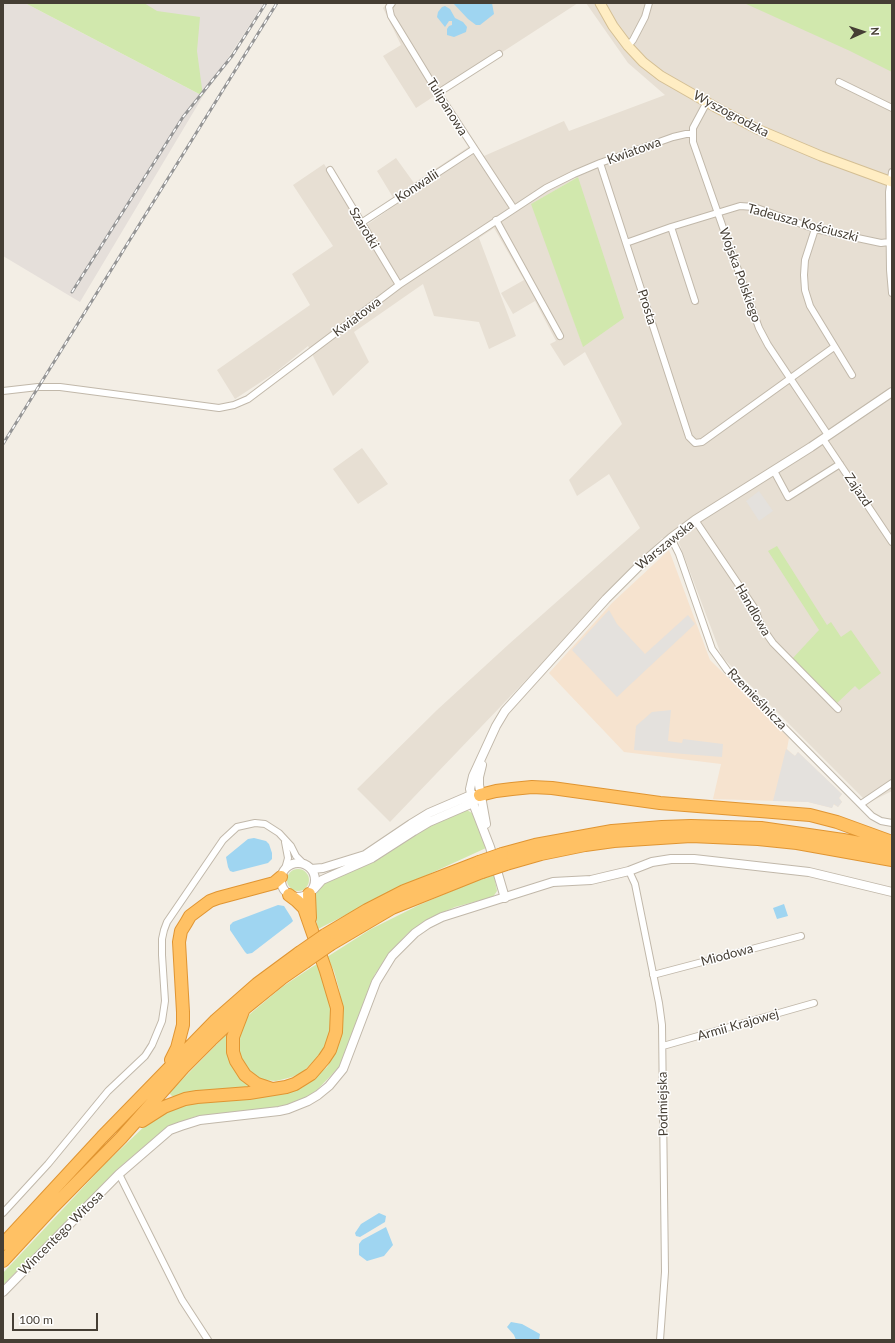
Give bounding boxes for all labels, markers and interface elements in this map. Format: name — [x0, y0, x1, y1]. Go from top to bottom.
north arrow — [843, 12, 883, 52]
text: N — [869, 27, 882, 36]
street label: Tulipanowa — [423, 75, 471, 139]
street label: Wyszogrodzka — [691, 88, 771, 140]
street label: Kwiatowa — [605, 134, 663, 168]
street label: Konwalii — [392, 166, 442, 206]
street label: Tadeusza Kościuszki — [746, 201, 860, 245]
street label: Szarotki — [346, 205, 382, 251]
street label: Wojska Polskiego — [716, 226, 764, 324]
street label: Prosta — [634, 287, 660, 327]
street label: Kwiatowa — [330, 294, 384, 340]
street label: Zajazd — [841, 470, 875, 510]
street label: Warszawska — [633, 517, 697, 573]
street label: Handlowa — [732, 581, 774, 639]
street label: Rzemieślnicza — [724, 665, 790, 733]
street label: Miodowa — [699, 941, 755, 969]
street label: Armii Krajowej — [695, 1006, 781, 1044]
street label: Podmiejska — [655, 1072, 671, 1136]
street label: Wincentego Witosa — [15, 1187, 107, 1279]
scale bar — [14, 1305, 100, 1331]
text: 100 m — [19, 1312, 53, 1327]

